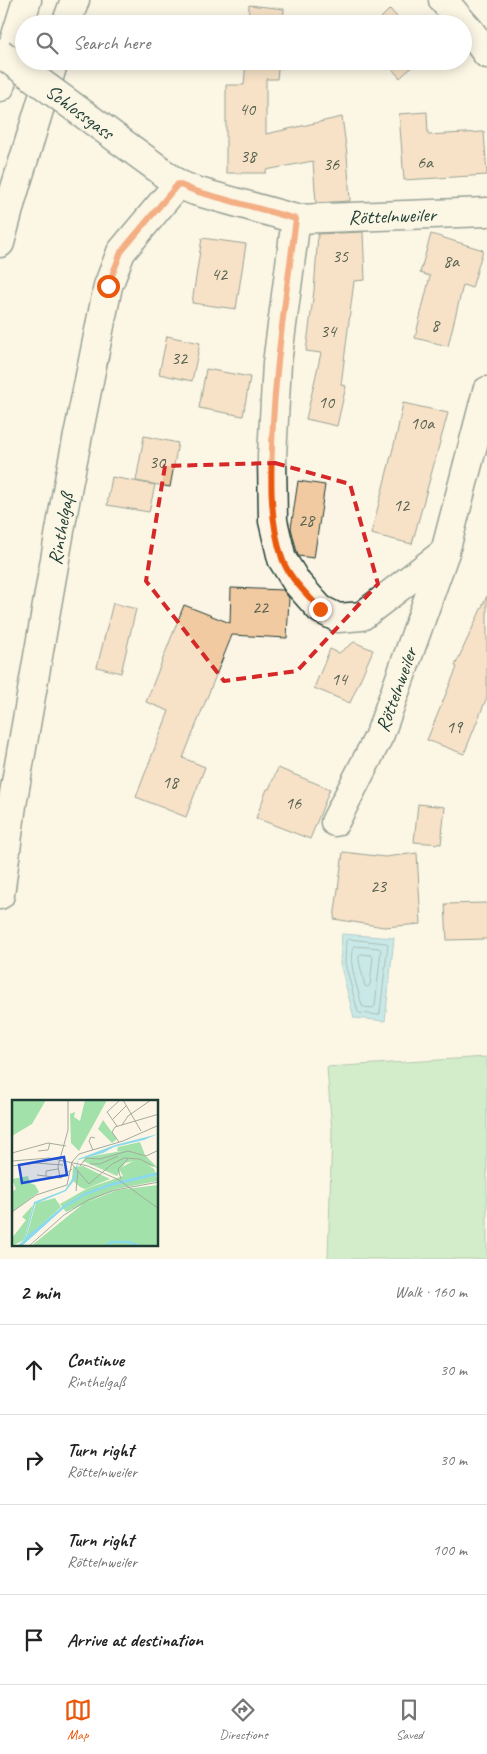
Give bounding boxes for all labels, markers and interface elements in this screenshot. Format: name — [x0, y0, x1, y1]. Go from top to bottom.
search box — [15, 15, 472, 70]
icon: search — [33, 29, 61, 57]
text: Search here — [73, 31, 150, 55]
street label: Schlossgass — [41, 79, 120, 146]
house number: 40 — [239, 98, 257, 120]
house number: 38 — [240, 145, 258, 167]
house number: 6a — [417, 151, 434, 173]
house number: 36 — [323, 153, 340, 175]
street label: Röttelnweiler — [348, 202, 438, 230]
house number: 35 — [332, 245, 349, 267]
house number: 8a — [443, 250, 460, 272]
house number: 42 — [211, 263, 229, 285]
route start — [97, 275, 120, 298]
house number: 8 — [431, 314, 441, 336]
house number: 34 — [320, 320, 338, 342]
house number: 32 — [171, 347, 189, 369]
house number: 10 — [318, 391, 336, 413]
house number: 10a — [410, 412, 435, 434]
house number: 30 — [149, 451, 167, 473]
street label: Rinthelgaß — [42, 488, 80, 567]
house number: 12 — [393, 494, 411, 516]
house number: 28 — [298, 509, 316, 531]
house number: 22 — [252, 596, 270, 618]
route end — [309, 598, 332, 621]
street label: Röttelnweiler — [370, 643, 423, 735]
house number: 14 — [331, 668, 349, 690]
house number: 19 — [446, 716, 464, 738]
house number: 18 — [162, 771, 180, 793]
house number: 16 — [285, 792, 302, 814]
house number: 23 — [370, 875, 388, 897]
inset map — [12, 1100, 159, 1246]
text: 2 min — [20, 1279, 60, 1305]
text: Walk · 160 m — [395, 1282, 467, 1302]
text: Continue — [67, 1348, 124, 1372]
icon: ahead — [20, 1356, 48, 1384]
text: 30 m — [440, 1360, 467, 1380]
text: Rinthelgaß — [67, 1372, 125, 1392]
text: Turn right — [67, 1438, 134, 1462]
icon: right — [20, 1446, 48, 1474]
text: 30 m — [440, 1450, 467, 1470]
text: Röttelnweiler — [67, 1462, 137, 1482]
text: Turn right — [67, 1528, 134, 1552]
icon: right — [20, 1536, 48, 1564]
text: 100 m — [433, 1540, 467, 1560]
text: Röttelnweiler — [67, 1552, 137, 1572]
icon: arrive — [20, 1626, 48, 1654]
text: Arrive at destination — [67, 1628, 203, 1652]
tab: Map — [64, 1696, 92, 1743]
tab: Directions — [219, 1696, 268, 1743]
tab: Saved — [395, 1696, 423, 1743]

